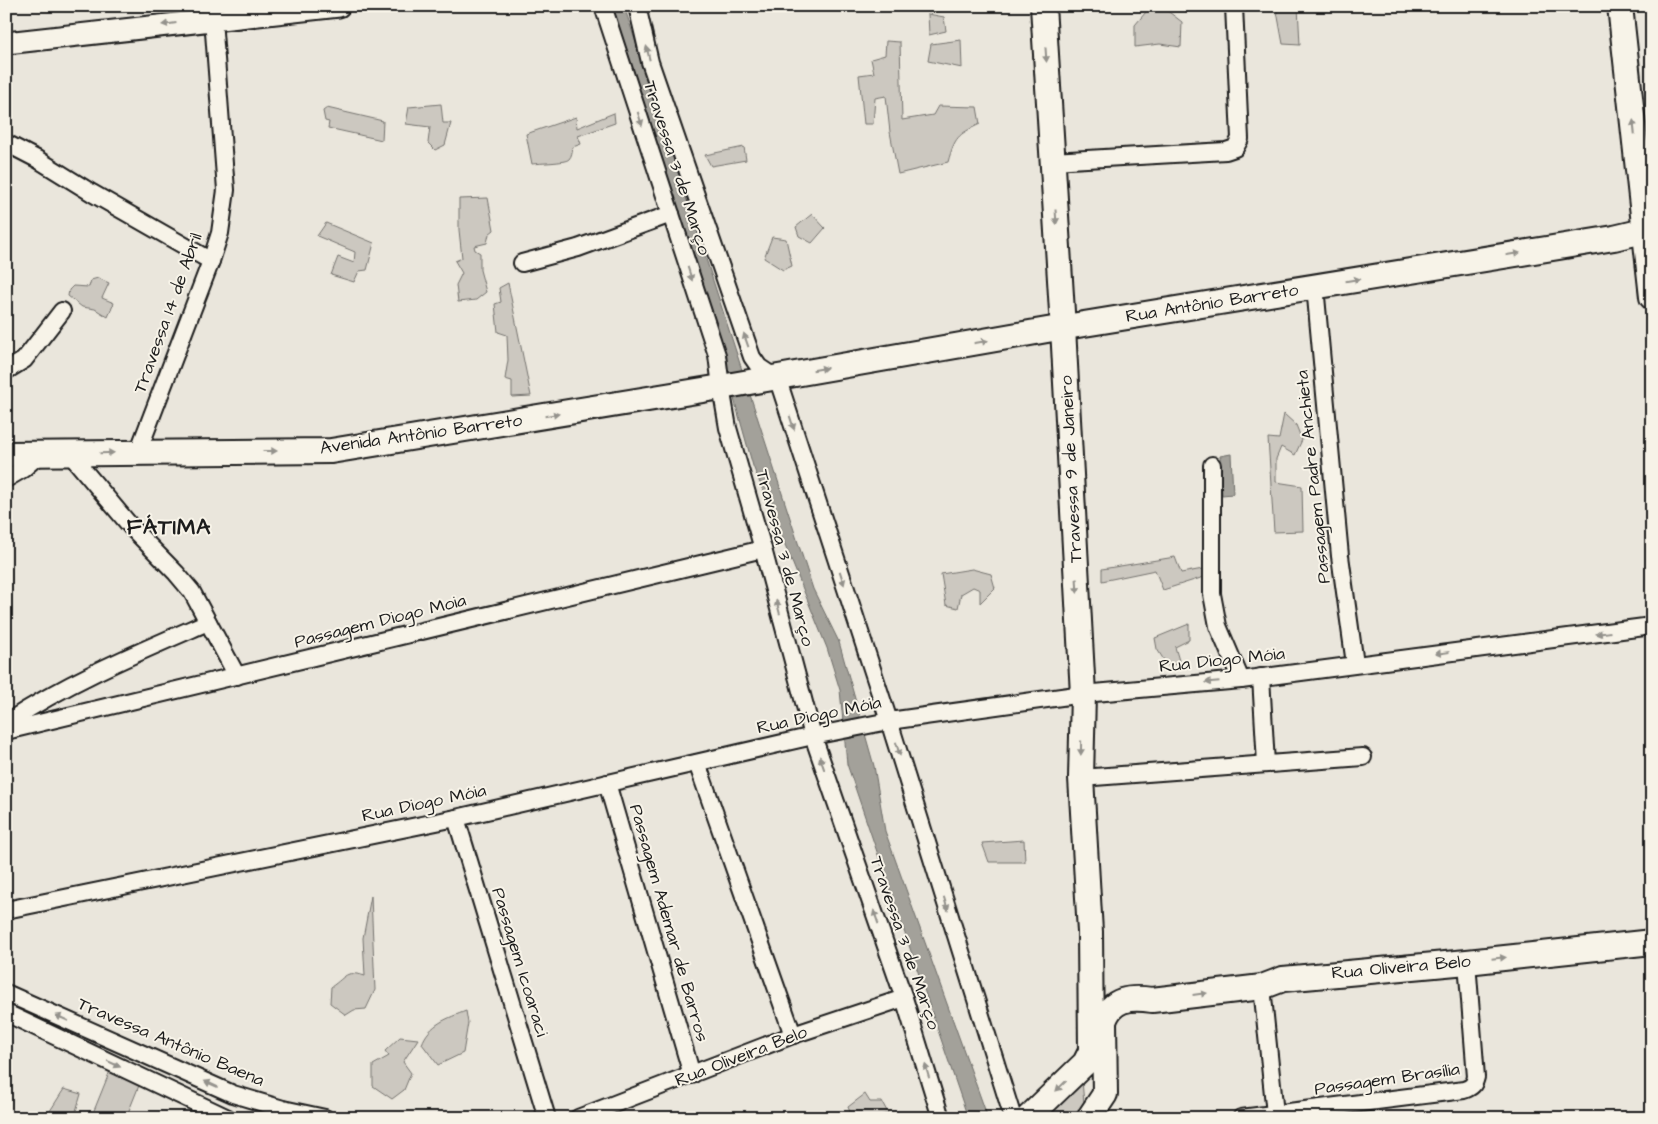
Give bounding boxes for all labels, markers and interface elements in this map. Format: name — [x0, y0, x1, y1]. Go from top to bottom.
one-way arrow — [161, 20, 177, 28]
one-way arrow — [644, 46, 652, 61]
one-way arrow — [1042, 47, 1050, 63]
street label: Travessa 3 de Março — [637, 78, 717, 258]
one-way arrow — [636, 112, 644, 127]
one-way arrow — [1630, 119, 1638, 135]
one-way arrow — [1052, 209, 1060, 225]
street label: Travessa 14 de Abril — [127, 229, 209, 397]
one-way arrow — [1506, 250, 1522, 258]
one-way arrow — [687, 266, 695, 281]
one-way arrow — [1345, 276, 1361, 284]
street label: Rua Antônio Barreto — [1124, 277, 1300, 329]
one-way arrow — [742, 332, 749, 347]
one-way arrow — [973, 337, 989, 345]
one-way arrow — [813, 365, 829, 373]
street label: Passagem Padre Anchieta — [1289, 369, 1338, 585]
street label: Travessa 9 de Janeiro — [1054, 375, 1088, 563]
street label: Avenida Antônio Barreto — [318, 407, 524, 461]
one-way arrow — [544, 410, 560, 418]
one-way arrow — [789, 416, 796, 431]
one-way arrow — [262, 447, 278, 455]
one-way arrow — [100, 449, 116, 457]
street label: Travessa 3 de Março — [749, 467, 821, 649]
district label: FÁTIMA — [127, 512, 211, 543]
one-way arrow — [839, 570, 847, 585]
one-way arrow — [1073, 578, 1081, 594]
street label: Passagem Diogo Moia — [292, 588, 469, 655]
one-way arrow — [774, 599, 782, 614]
one-way arrow — [1595, 629, 1611, 637]
street label: Rua Diogo Móia — [1158, 641, 1286, 680]
one-way arrow — [1434, 649, 1450, 657]
one-way arrow — [1203, 679, 1219, 687]
street label: Rua Diogo Móia — [755, 690, 884, 741]
one-way arrow — [1077, 741, 1085, 757]
one-way arrow — [894, 742, 902, 757]
one-way arrow — [818, 756, 825, 771]
street label: Rua Diogo Móia — [360, 778, 489, 829]
street label: Passagem Ademar de Barros — [622, 801, 715, 1045]
street label: Travessa 3 de Março — [864, 853, 946, 1033]
street label: Passagem Icoaraci — [484, 884, 555, 1040]
one-way arrow — [942, 897, 950, 912]
one-way arrow — [872, 909, 880, 924]
street label: Rua Oliveira Belo — [1330, 948, 1472, 986]
one-way arrow — [1492, 954, 1508, 962]
one-way arrow — [1192, 990, 1208, 998]
street label: Travessa Antônio Baena — [74, 991, 268, 1093]
one-way arrow — [55, 1014, 69, 1022]
street label: Rua Oliveira Belo — [671, 1019, 811, 1093]
street label: Passagem Brasília — [1313, 1056, 1461, 1103]
one-way arrow — [106, 1059, 121, 1068]
one-way arrow — [922, 1064, 930, 1079]
one-way arrow — [204, 1079, 218, 1087]
one-way arrow — [1056, 1080, 1068, 1092]

